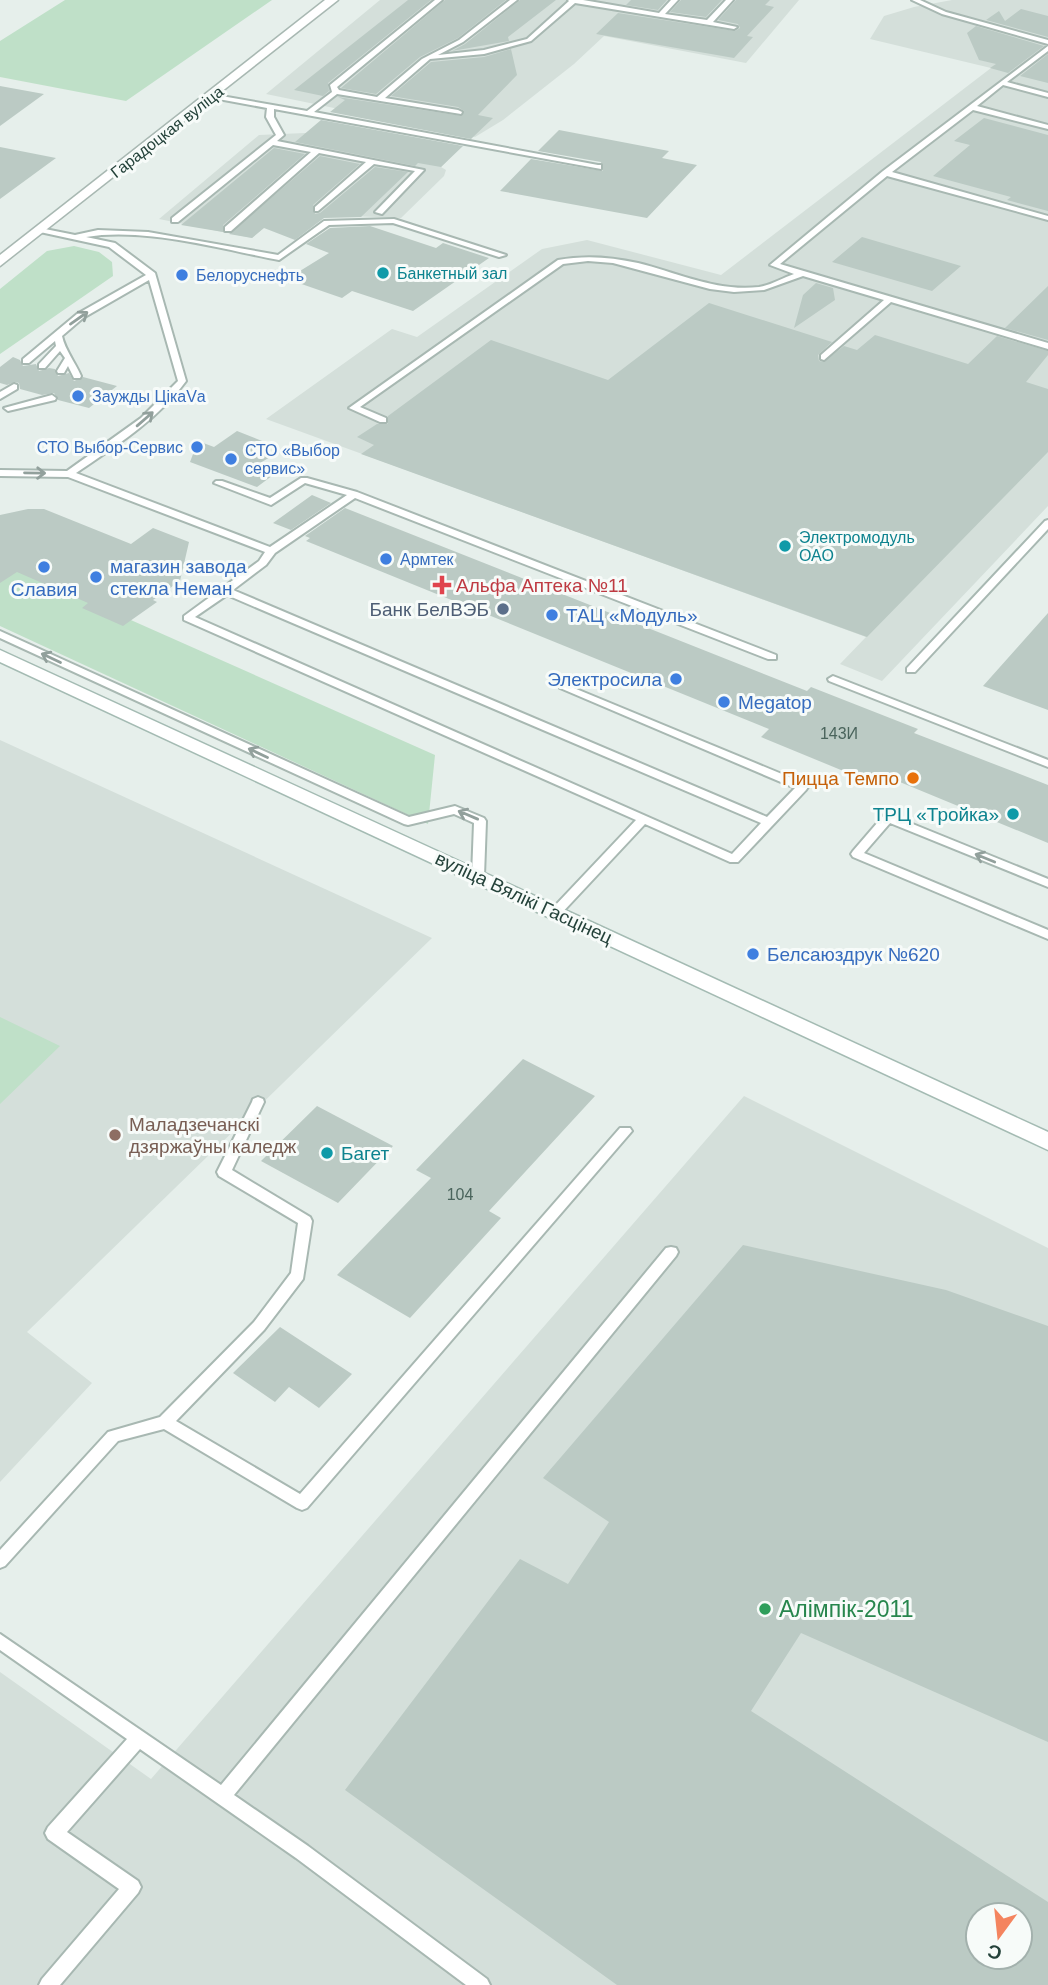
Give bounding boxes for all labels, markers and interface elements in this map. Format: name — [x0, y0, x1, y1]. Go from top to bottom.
street label: Гарадоцкая вуліца — [107, 83, 227, 181]
marker: Банкетный зал — [375, 265, 391, 281]
place label: Банкетный зал — [397, 265, 507, 282]
marker: Белоруснефть — [174, 267, 190, 283]
place label: Белоруснефть — [196, 267, 304, 284]
one-way arrow — [69, 311, 88, 325]
marker: Заужды ЦікаVа — [70, 388, 86, 404]
place label: Заужды ЦікаVа — [92, 388, 206, 405]
one-way arrow — [135, 412, 153, 428]
place label: СТО Выбор-Сервис — [37, 439, 183, 456]
marker: СТО Выбор-Сервис — [189, 439, 205, 455]
place label: СТО «Выбор сервис» — [245, 442, 340, 477]
marker: СТО «Выбор сервис» — [223, 451, 239, 467]
one-way arrow — [23, 466, 46, 480]
place label: Электромодуль ОАО — [799, 529, 915, 564]
marker: Электромодуль ОАО — [777, 538, 793, 554]
marker: Армтек — [378, 551, 394, 567]
place label: Армтек — [400, 551, 455, 568]
place label: магазин завода стекла Неман — [110, 556, 247, 599]
marker: Славия — [36, 559, 52, 575]
marker: магазин завода стекла Неман — [88, 569, 104, 585]
place label: Альфа Аптека №11 — [456, 575, 628, 596]
marker: Альфа Аптека №11 — [434, 577, 450, 593]
place label: Славия — [11, 579, 77, 600]
place label: Банк БелВЭБ — [370, 599, 489, 620]
marker: Банк БелВЭБ — [495, 601, 511, 617]
place label: ТАЦ «Модуль» — [566, 605, 697, 626]
marker: ТАЦ «Модуль» — [544, 607, 560, 623]
one-way arrow — [41, 651, 62, 664]
place label: Электросила — [547, 669, 662, 690]
marker: Электросила — [668, 671, 684, 687]
place label: Megatop — [738, 692, 812, 713]
marker: Megatop — [716, 694, 732, 710]
house number: 143И — [820, 725, 858, 742]
one-way arrow — [248, 746, 269, 759]
place label: Пицца Темпо — [782, 768, 899, 789]
marker: Пицца Темпо — [905, 770, 921, 786]
place label: ТРЦ «Тройка» — [873, 804, 999, 825]
marker: ТРЦ «Тройка» — [1005, 806, 1021, 822]
one-way arrow — [458, 808, 479, 821]
street label: вуліца Вялікі Гасцінец — [432, 848, 616, 948]
one-way arrow — [975, 850, 996, 863]
place label: Белсаюздрук №620 — [767, 944, 940, 965]
marker: Белсаюздрук №620 — [745, 946, 761, 962]
place label: Маладзечанскі дзяржаўны каледж — [129, 1114, 296, 1157]
marker: Маладзечанскі дзяржаўны каледж — [107, 1127, 123, 1143]
place label: Багет — [341, 1143, 389, 1164]
marker: Багет — [319, 1145, 335, 1161]
house number: 104 — [447, 1186, 473, 1203]
place label: Алімпік-2011 — [779, 1596, 913, 1622]
marker: Алімпік-2011 — [757, 1601, 773, 1617]
north arrow — [964, 1901, 1034, 1971]
text: С — [985, 1940, 1004, 1964]

